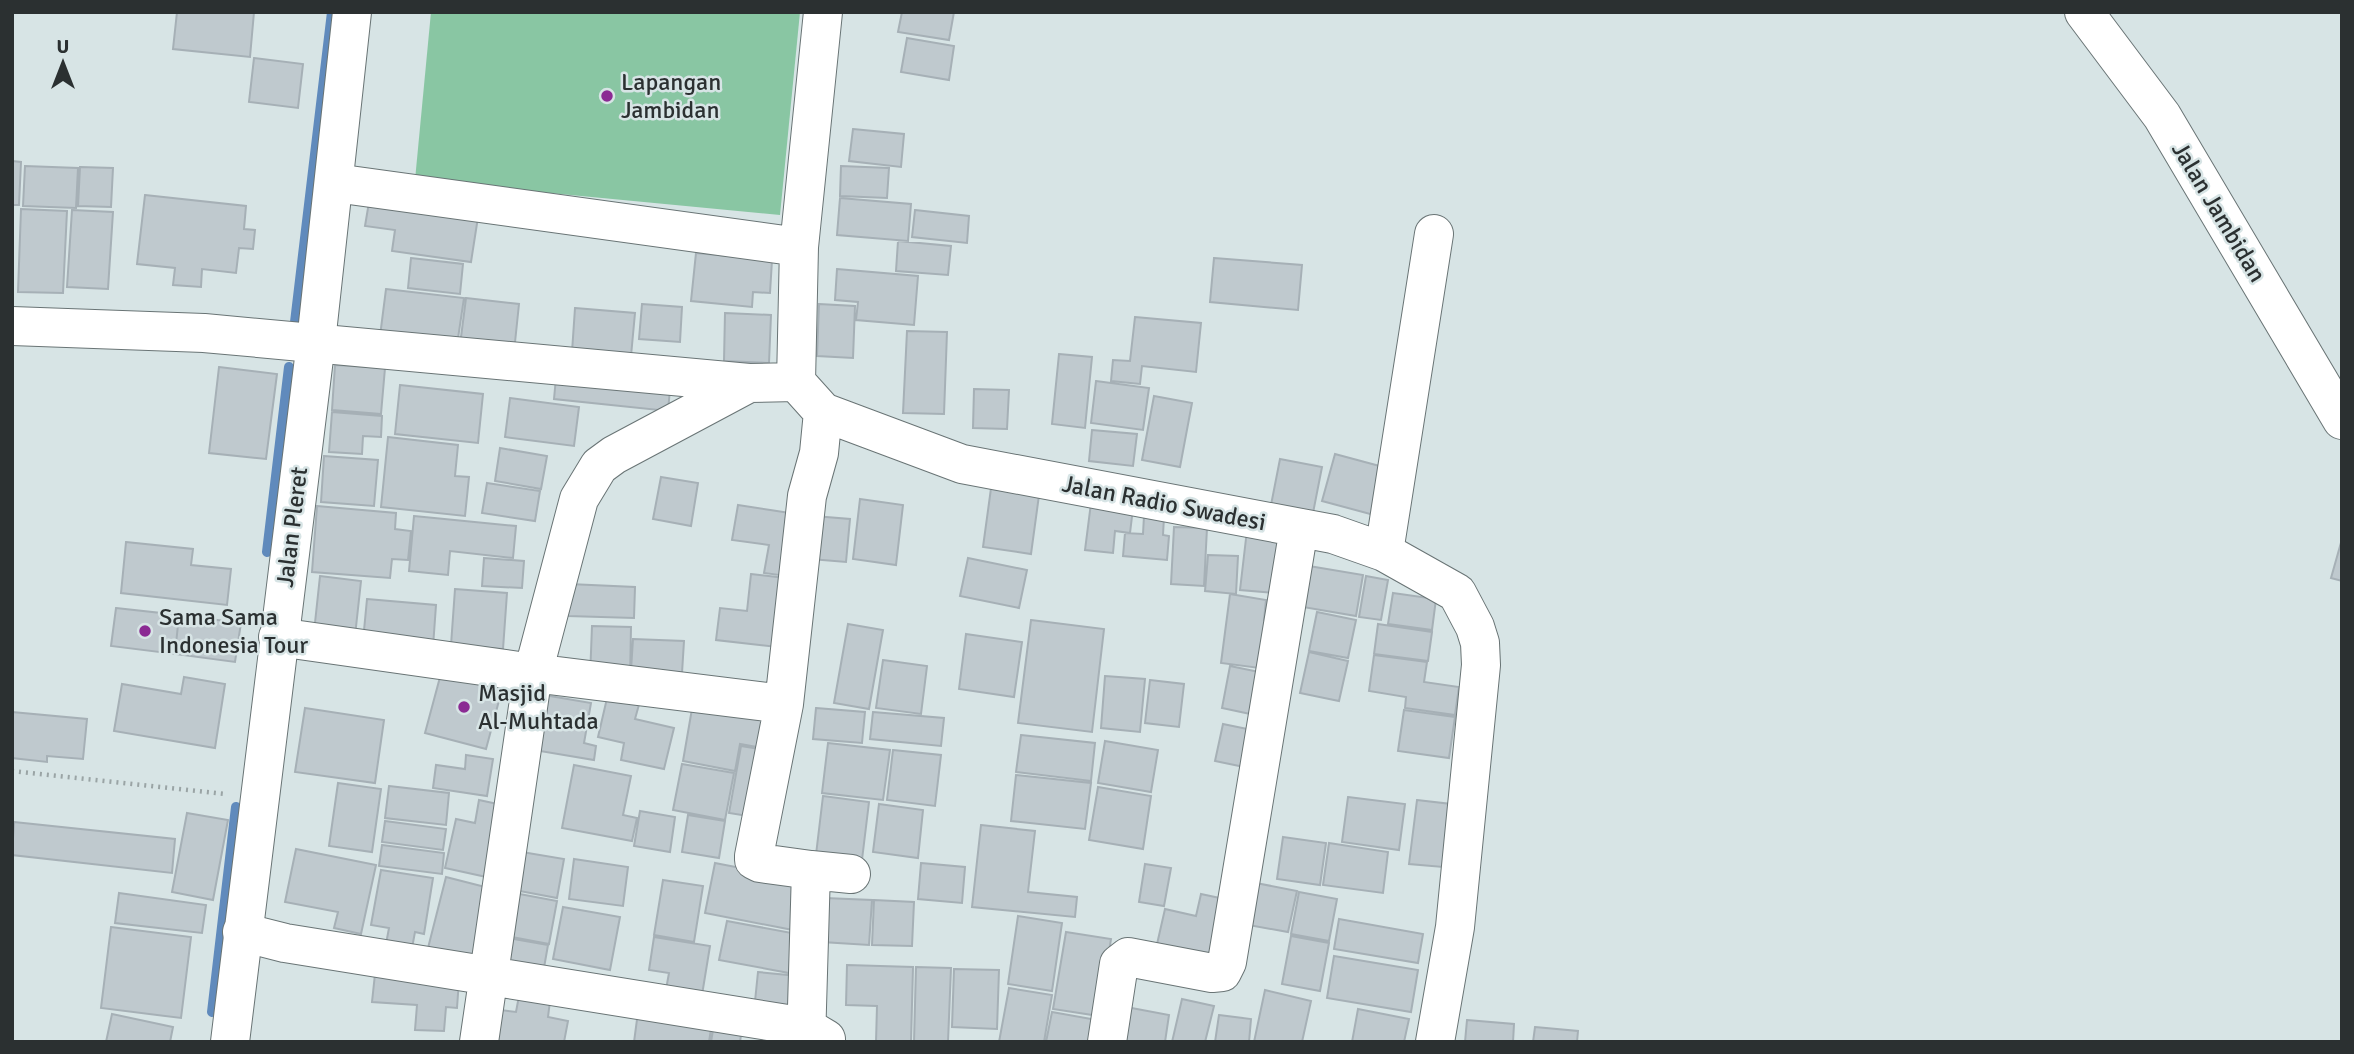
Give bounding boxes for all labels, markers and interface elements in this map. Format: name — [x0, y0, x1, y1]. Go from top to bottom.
north arrow — [28, 28, 98, 98]
text: U — [57, 35, 69, 59]
place label: Lapangan Jambidan — [621, 67, 721, 125]
marker: Lapangan Jambidan — [599, 88, 615, 104]
street label: Jalan Jambidan — [2165, 136, 2273, 288]
street label: Jalan Pleret — [270, 465, 314, 589]
street label: Jalan Radio Swadesi — [1060, 469, 1268, 537]
place label: Sama Sama Indonesia Tour — [159, 602, 308, 660]
marker: Sama Sama Indonesia Tour — [137, 623, 153, 639]
place label: Masjid Al-Muhtada — [478, 678, 599, 736]
marker: Masjid Al-Muhtada — [456, 699, 472, 715]

